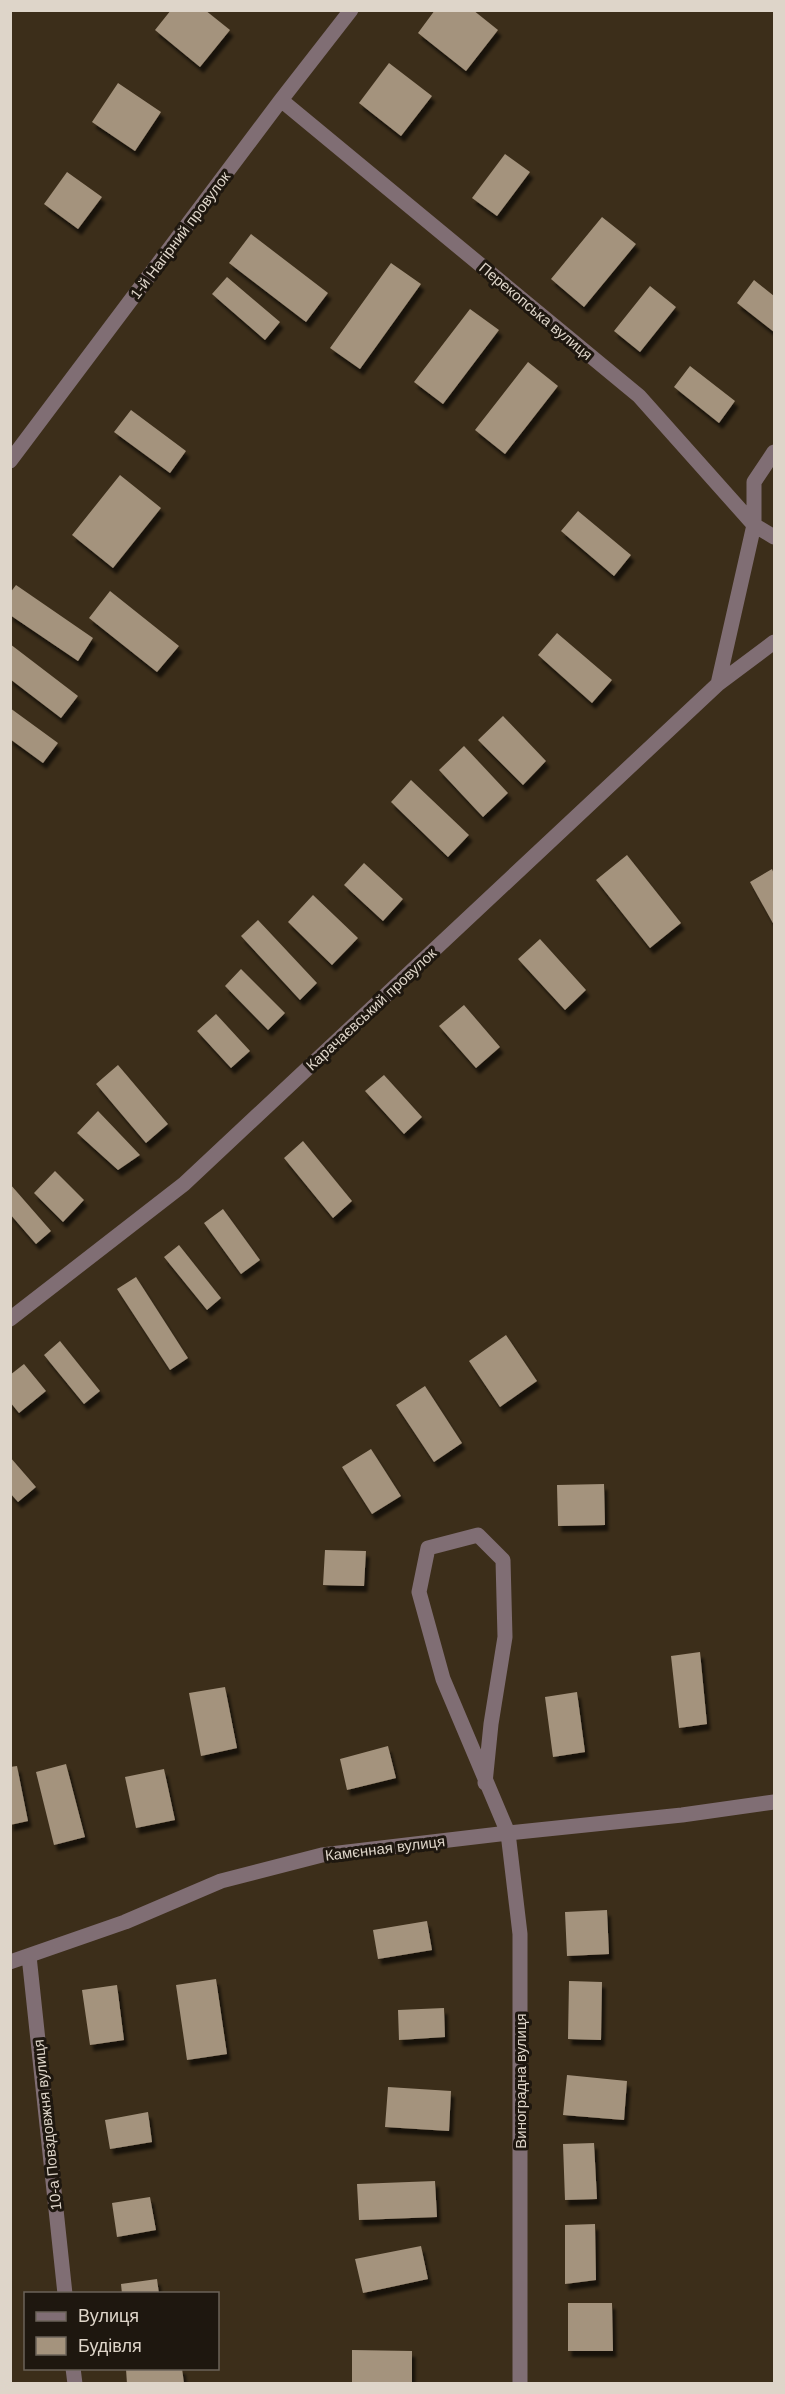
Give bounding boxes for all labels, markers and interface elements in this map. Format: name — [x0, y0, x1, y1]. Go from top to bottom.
street label: 1-й Нагірний провулок — [127, 168, 234, 302]
street label: Перекопська вулиця — [476, 259, 596, 363]
street label: Карачаєвський провулок — [303, 944, 440, 1074]
street label: Камєнная вулиця — [324, 1832, 446, 1864]
street label: Виноградна вулиця — [512, 2013, 529, 2149]
street label: 10-а Повздовжня вулиця — [30, 2039, 64, 2211]
legend — [24, 2292, 219, 2370]
text: Вулиця — [78, 2306, 139, 2326]
text: Будівля — [78, 2336, 142, 2356]

